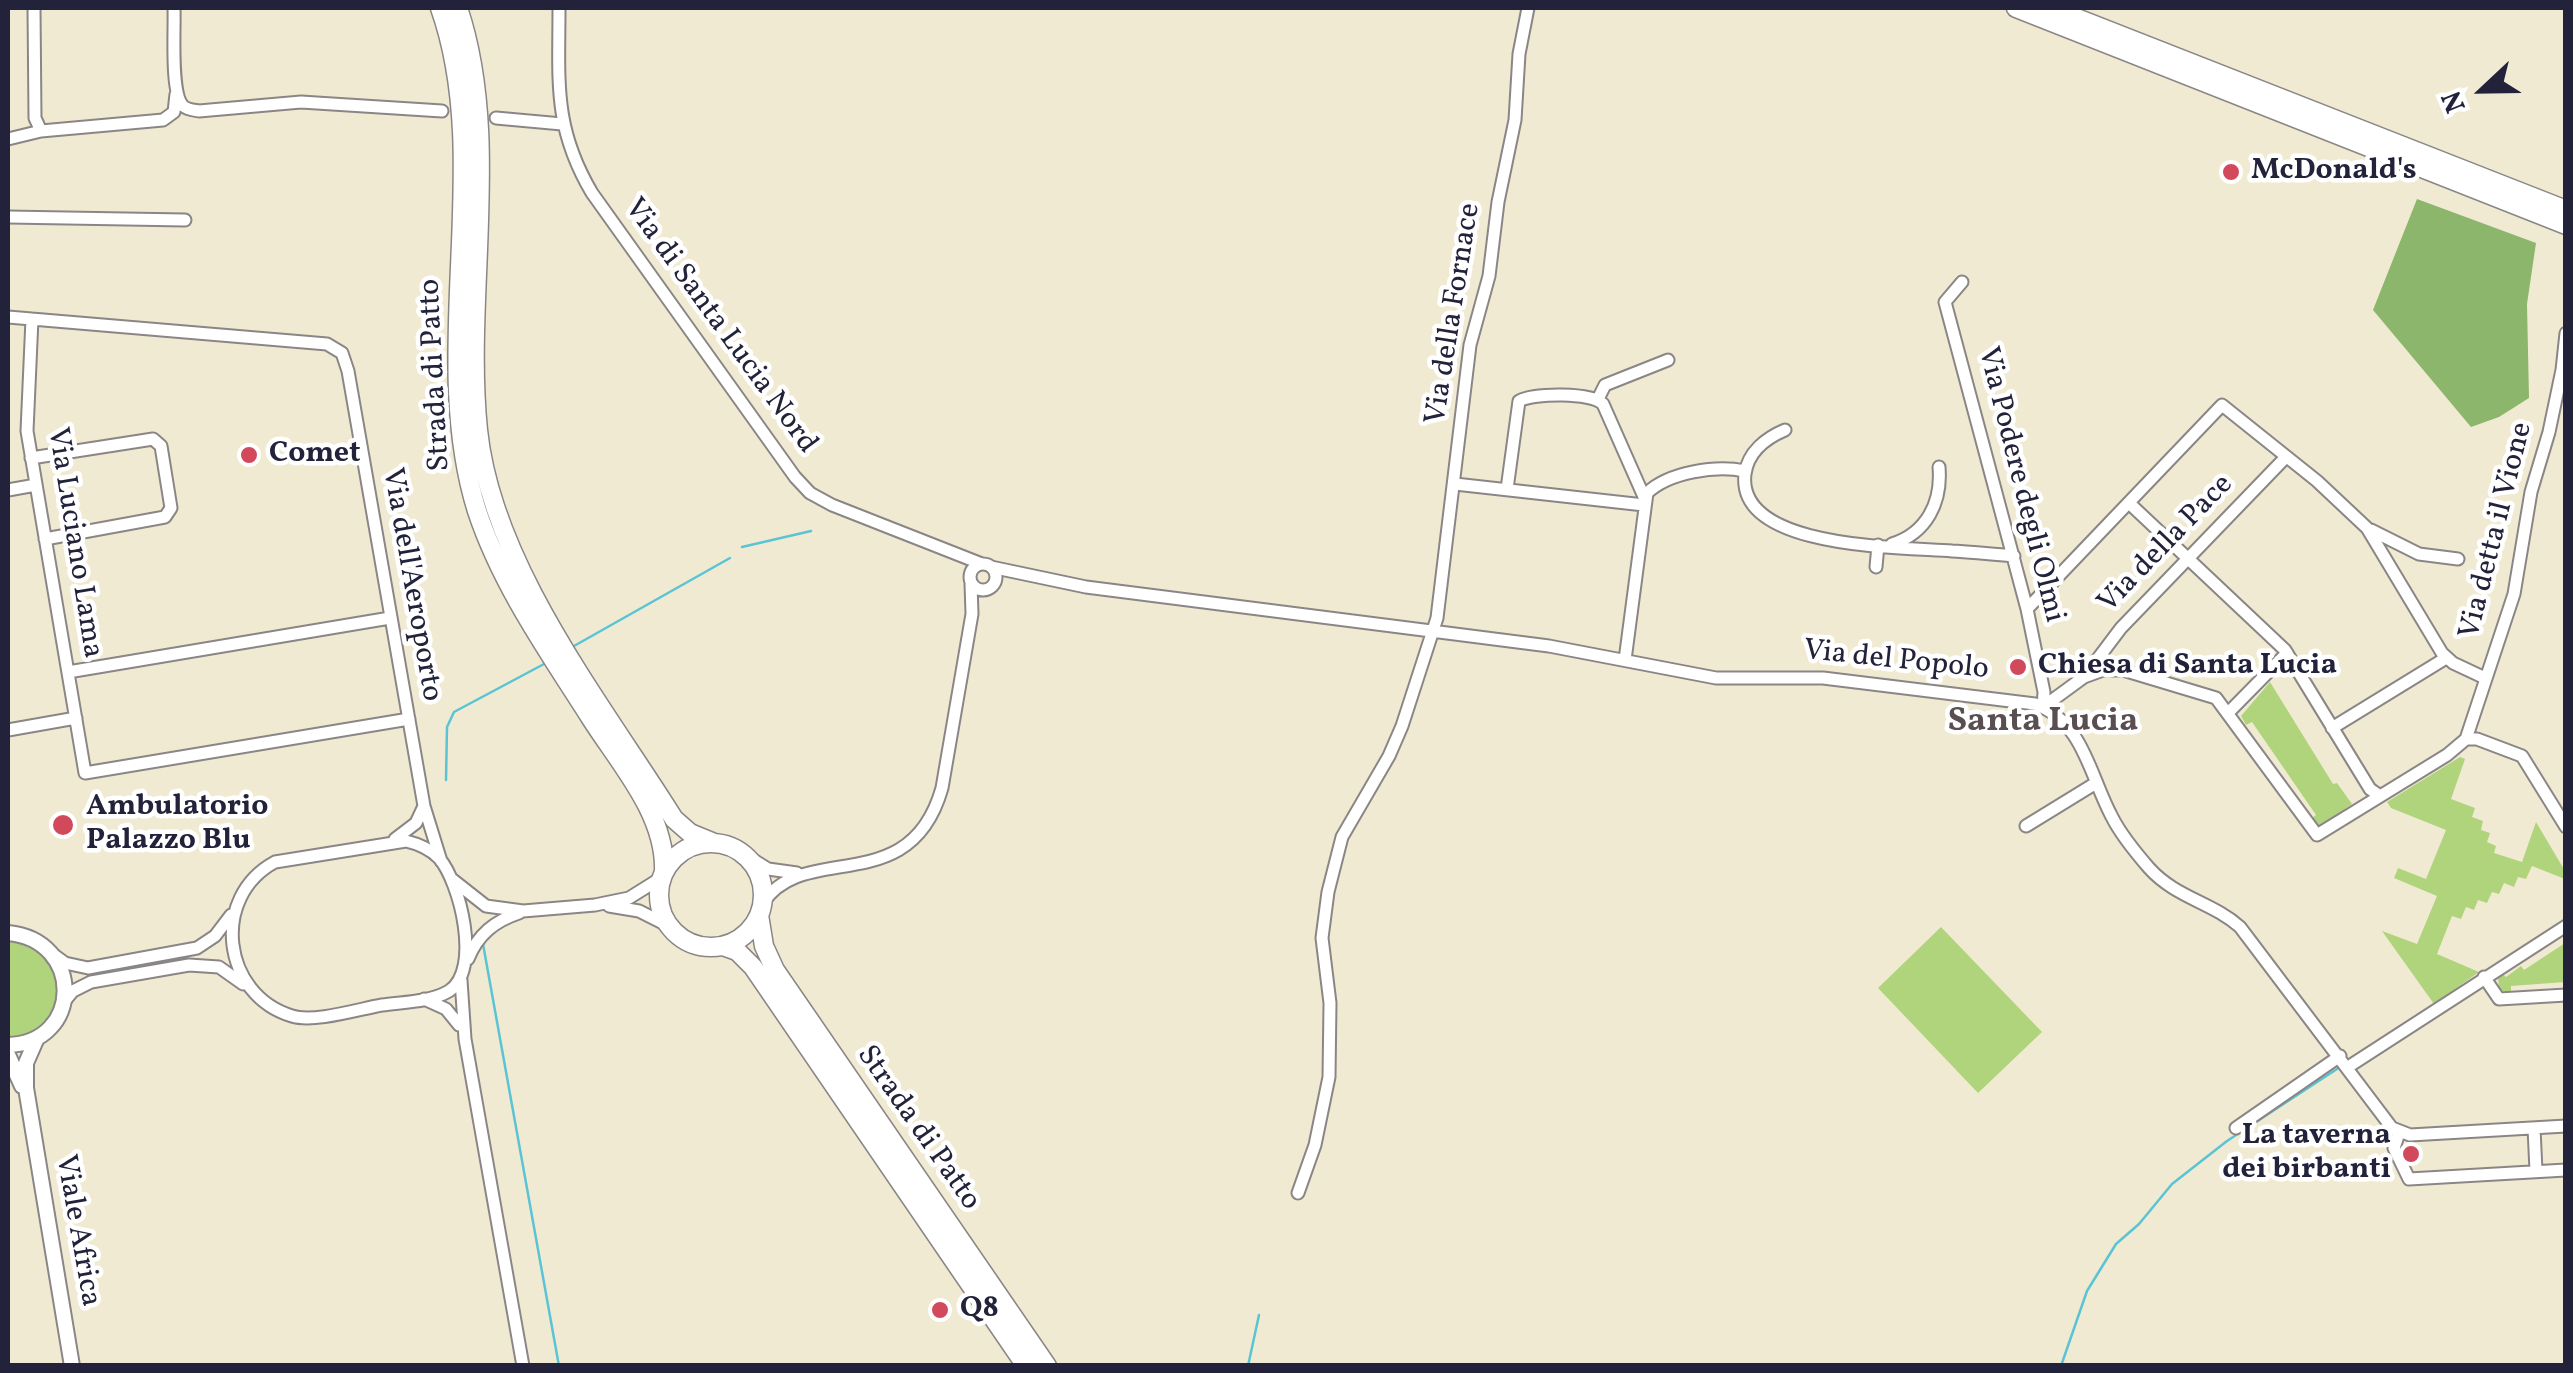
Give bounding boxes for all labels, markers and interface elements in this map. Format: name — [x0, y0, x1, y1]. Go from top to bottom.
north arrow — [2433, 40, 2533, 140]
text: N — [2433, 85, 2477, 118]
place label: McDonald's — [2251, 154, 2417, 190]
marker: McDonald's — [2220, 161, 2242, 183]
street label: Via di Santa Lucia Nord — [614, 192, 824, 462]
street label: Via della Fornace — [1420, 201, 1490, 427]
street label: Strada di Patto — [414, 278, 460, 472]
street label: Via Podere degli Olmi — [1967, 343, 2071, 627]
street label: Via detta il Vione — [2454, 419, 2542, 643]
street label: Via Luciano Lama — [37, 425, 109, 661]
place label: Comet — [269, 437, 360, 473]
marker: Comet — [238, 444, 260, 466]
street label: Via dell'Aeroporto — [372, 466, 448, 704]
street label: Via della Pace — [2092, 468, 2242, 622]
street label: Via del Popolo — [1802, 634, 1990, 690]
place label: Chiesa di Santa Lucia — [2038, 649, 2337, 685]
marker: Chiesa di Santa Lucia — [2007, 656, 2029, 678]
district label: Santa Lucia — [1948, 703, 2138, 745]
place label: Ambulatorio Palazzo Blu — [86, 790, 268, 860]
marker: Ambulatorio Palazzo Blu — [50, 812, 76, 838]
street label: Strada di Patto — [847, 1040, 987, 1218]
place label: La taverna dei birbanti — [2222, 1119, 2391, 1190]
marker: La taverna dei birbanti — [2400, 1143, 2422, 1165]
street label: Viale Africa — [45, 1152, 107, 1310]
place label: Q8 — [960, 1292, 999, 1328]
marker: Q8 — [929, 1299, 951, 1321]

